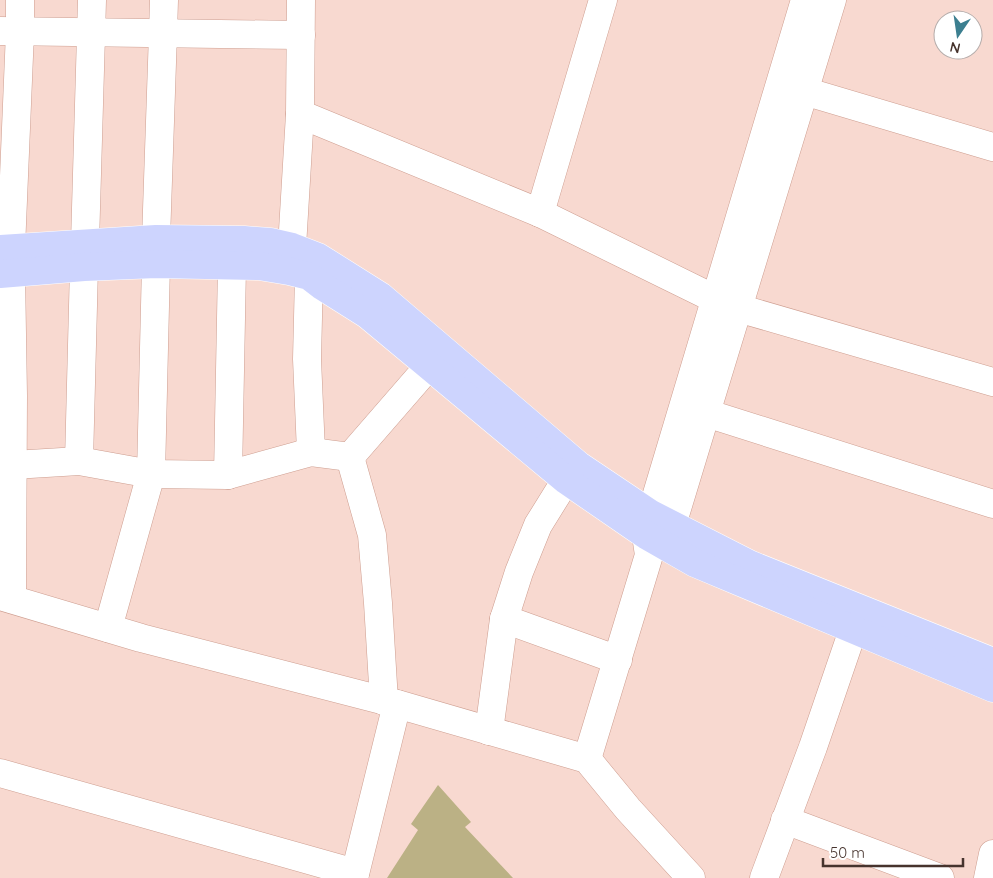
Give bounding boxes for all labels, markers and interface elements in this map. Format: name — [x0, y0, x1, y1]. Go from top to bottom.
north arrow — [933, 10, 983, 60]
text: N — [948, 38, 962, 58]
scale bar — [823, 836, 963, 868]
text: 50 m — [830, 843, 865, 862]

